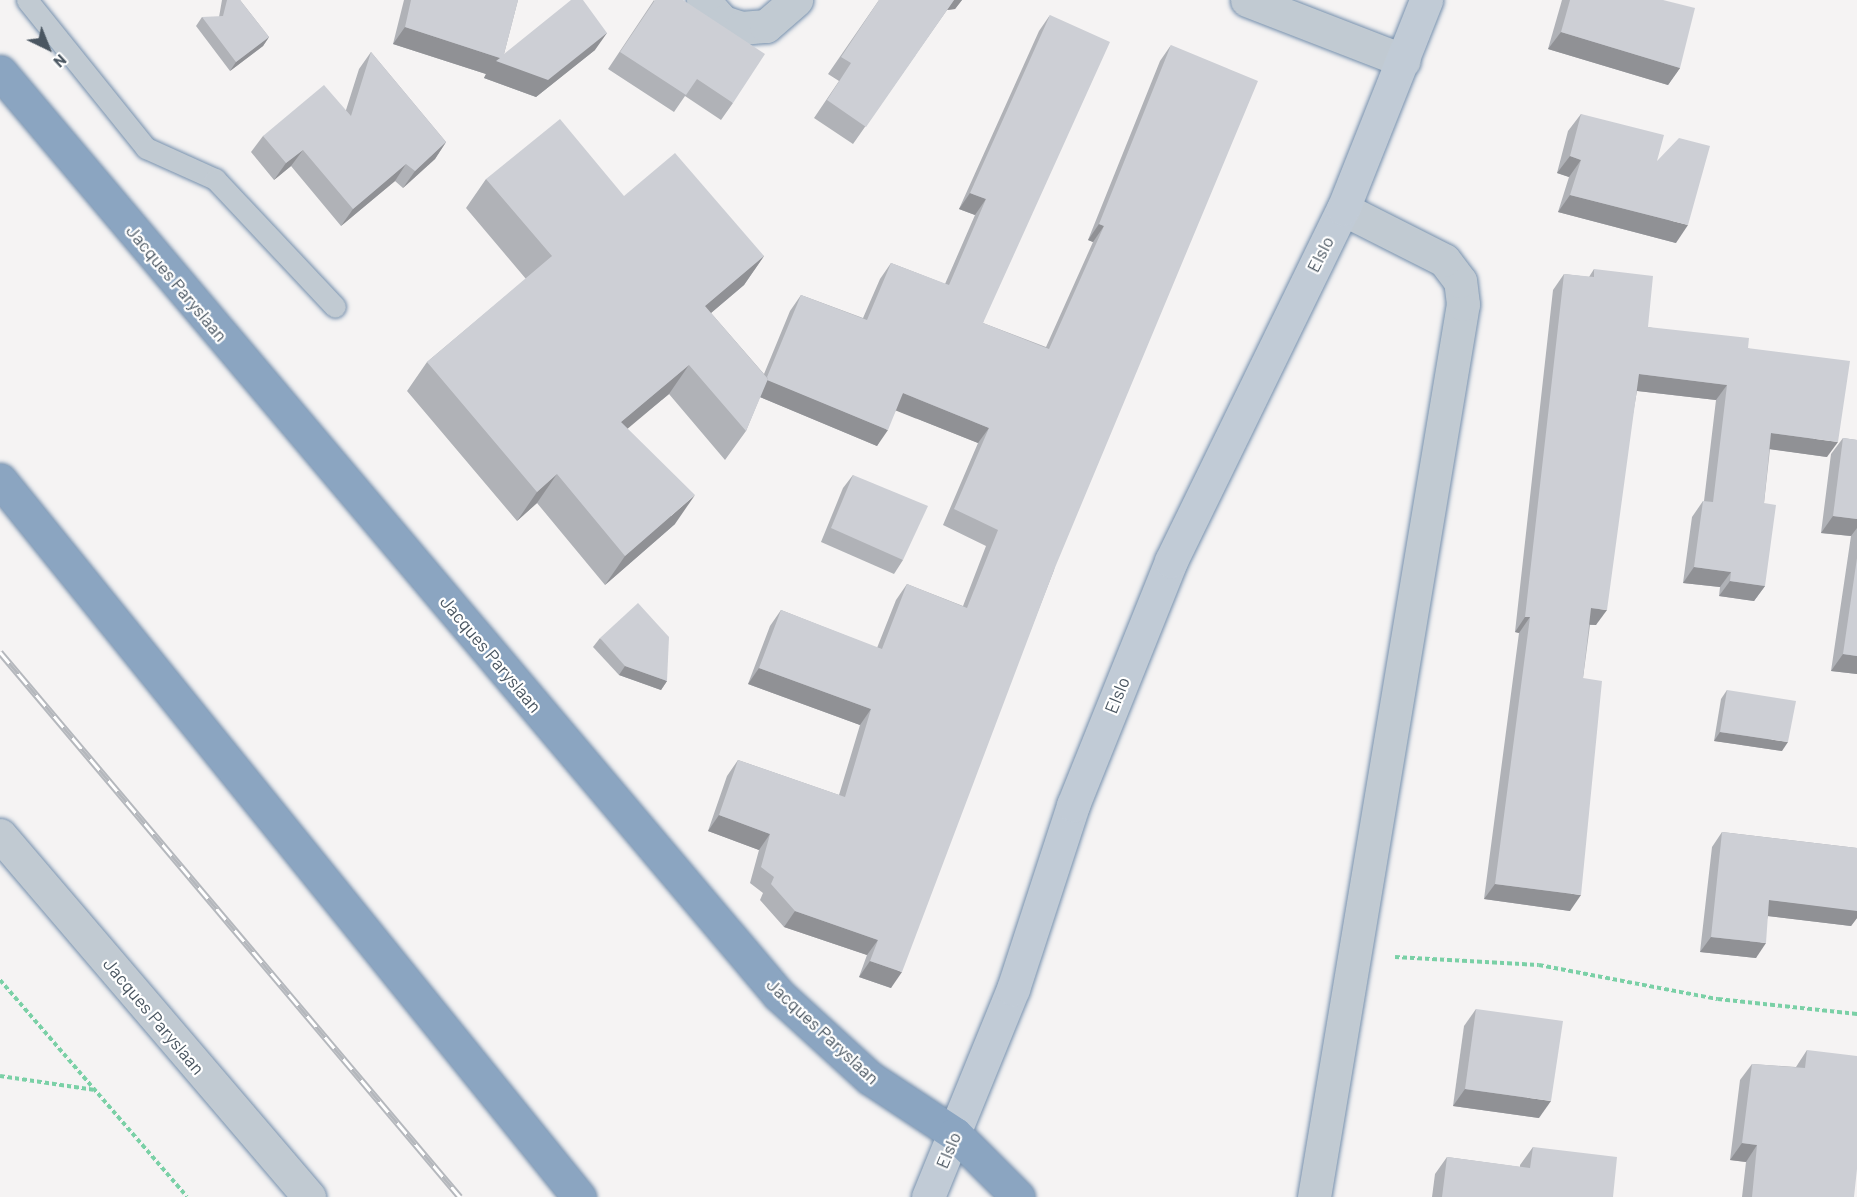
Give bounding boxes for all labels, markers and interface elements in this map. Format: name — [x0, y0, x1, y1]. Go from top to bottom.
north arrow — [18, 18, 78, 78]
text: N — [50, 51, 71, 72]
street label: Jacques Paryslaan — [122, 220, 232, 346]
street label: Elslo — [1302, 232, 1338, 276]
street label: Jacques Paryslaan — [436, 591, 546, 717]
street label: Elslo — [1100, 674, 1134, 716]
street label: Jacques Paryslaan — [99, 953, 209, 1079]
street label: Jacques Paryslaan — [762, 973, 884, 1089]
street label: Elslo — [931, 1128, 965, 1172]

